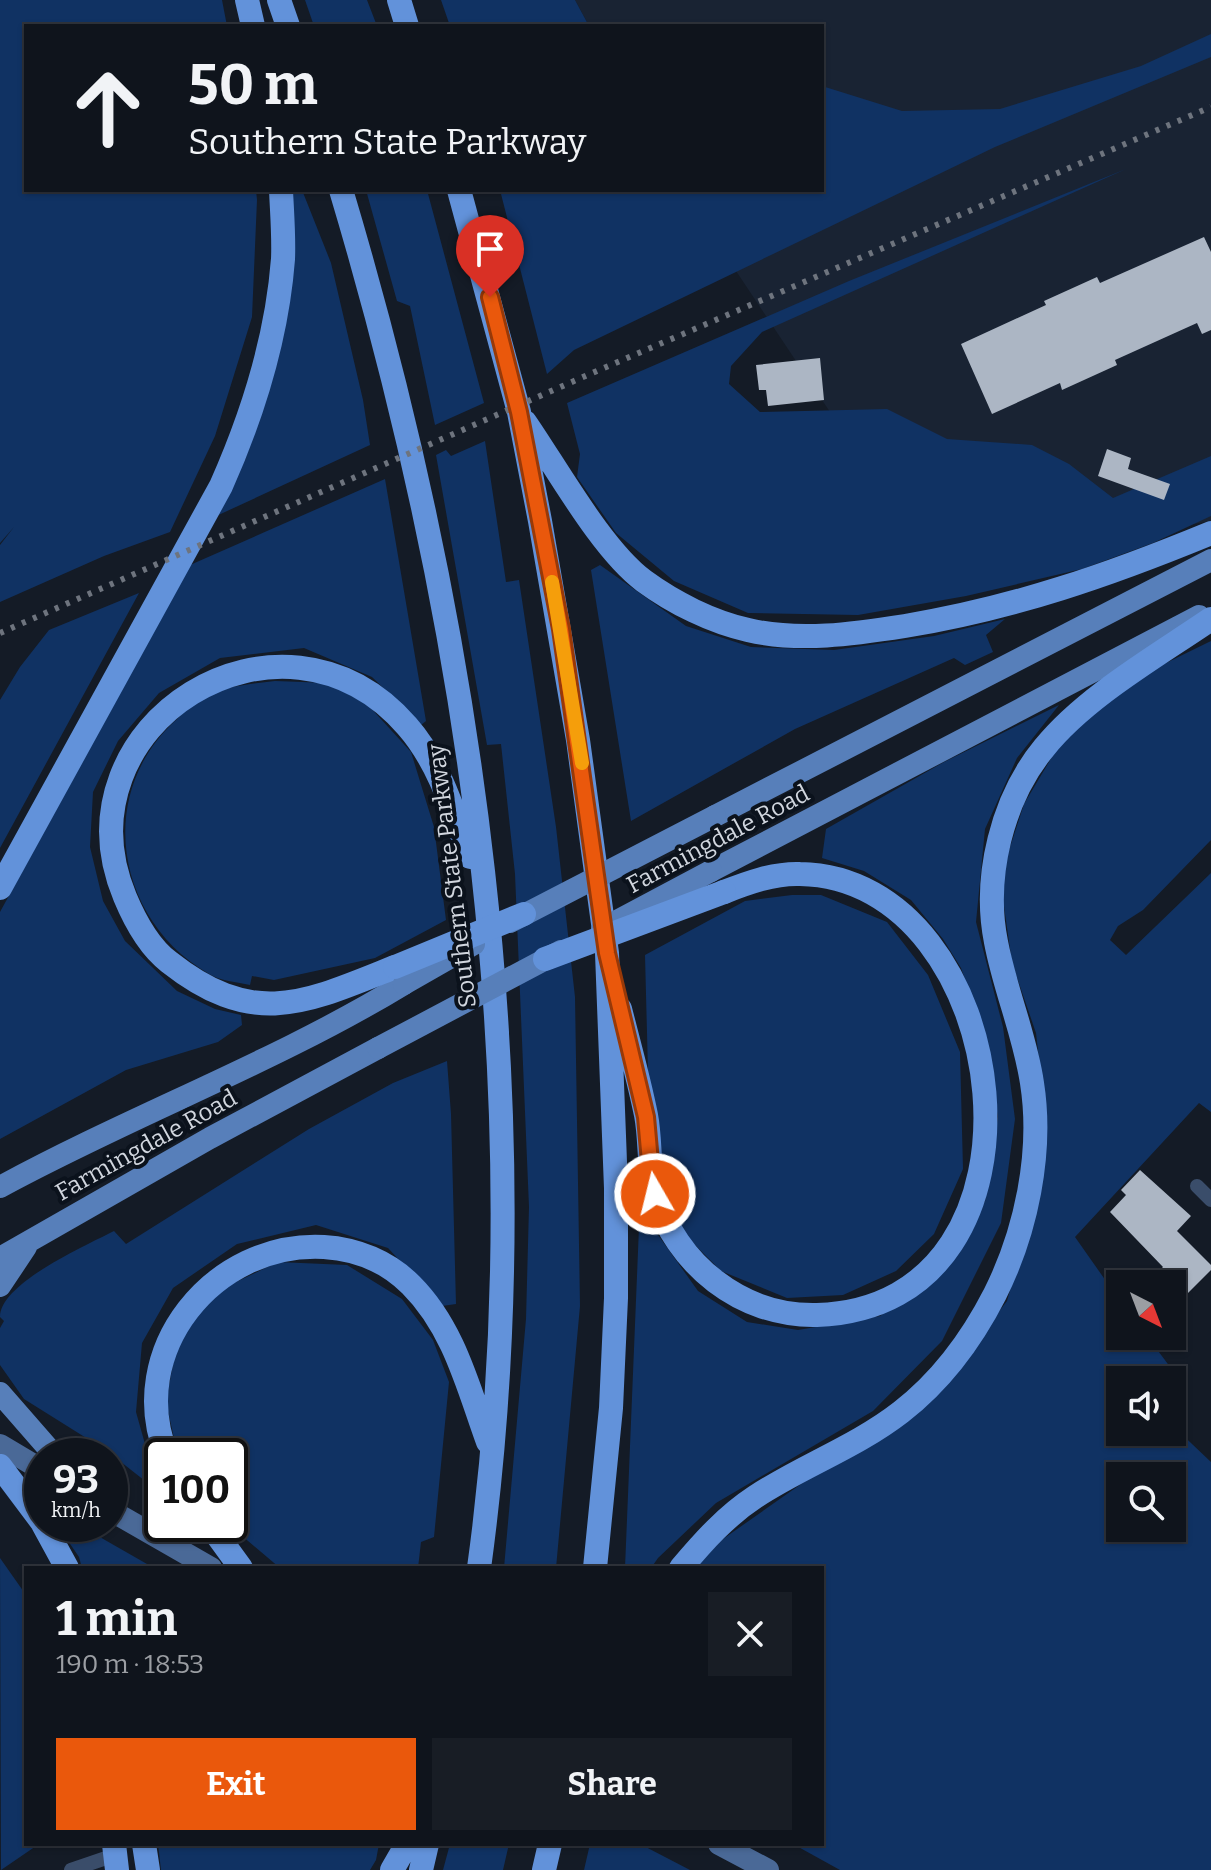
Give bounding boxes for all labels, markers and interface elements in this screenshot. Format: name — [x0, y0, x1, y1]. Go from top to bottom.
text: 50 m — [188, 52, 318, 119]
icon: ahead — [56, 56, 160, 160]
text: Southern State Parkway — [188, 120, 586, 164]
pin — [456, 215, 524, 297]
icon: arrive — [468, 227, 512, 271]
street label: Southern State Parkway — [422, 742, 482, 1010]
street label: Farmingdale Road — [622, 779, 814, 899]
street label: Farmingdale Road — [51, 1084, 241, 1206]
position arrow — [613, 1152, 697, 1236]
north arrow — [1106, 1270, 1186, 1350]
map controls — [1106, 1270, 1186, 1542]
button: sound — [1106, 1366, 1186, 1446]
speed limit sign: 100 — [144, 1438, 248, 1542]
text: 93 — [53, 1456, 99, 1504]
button: search — [1106, 1462, 1186, 1542]
text: km/h — [51, 1498, 101, 1522]
text: 1 min — [56, 1590, 177, 1648]
button: close — [708, 1592, 792, 1676]
text: 190 m · 18:53 — [56, 1649, 204, 1680]
button: Exit — [56, 1738, 416, 1830]
button: Share — [432, 1738, 792, 1830]

